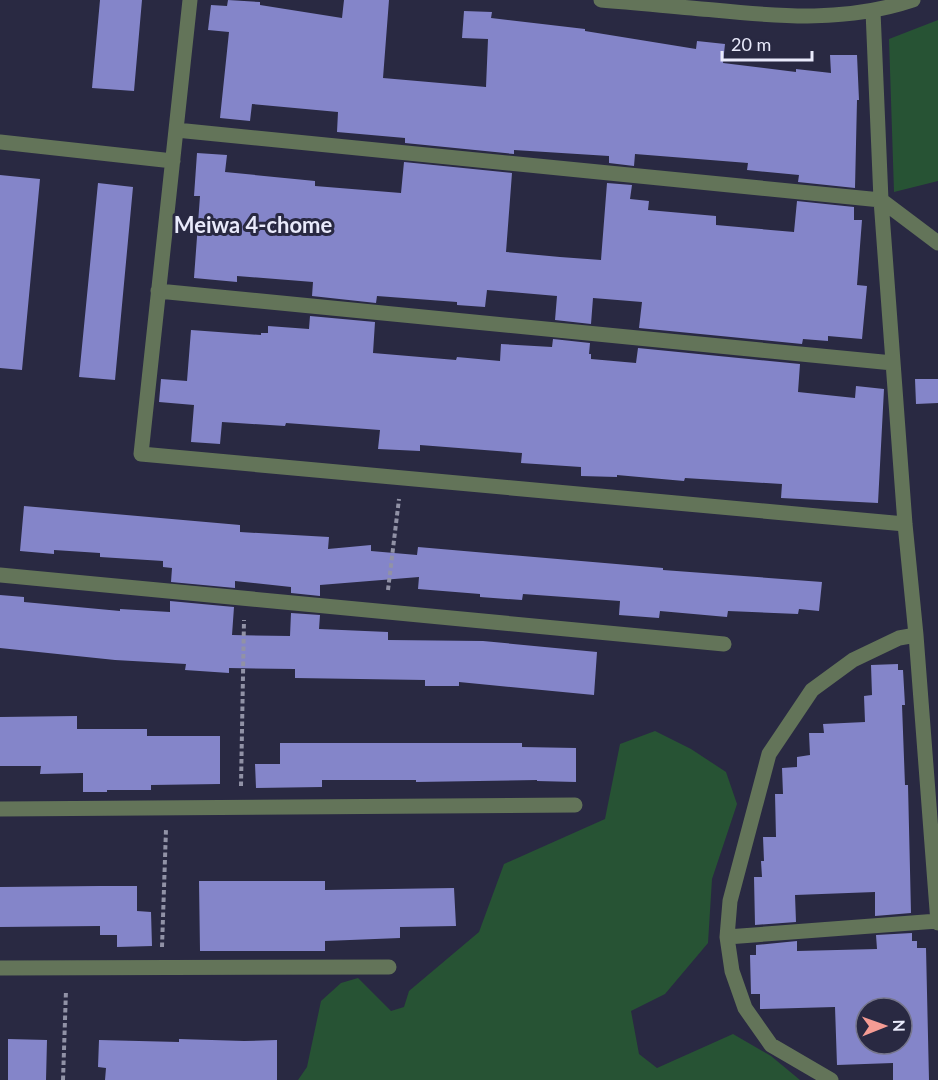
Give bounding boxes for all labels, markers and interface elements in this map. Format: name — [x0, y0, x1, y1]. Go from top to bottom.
scale bar — [722, 24, 812, 62]
text: 20 m — [731, 33, 771, 55]
district label: Meiwa 4-chome — [174, 211, 333, 238]
north arrow — [854, 996, 914, 1056]
text: N — [890, 1019, 909, 1032]

